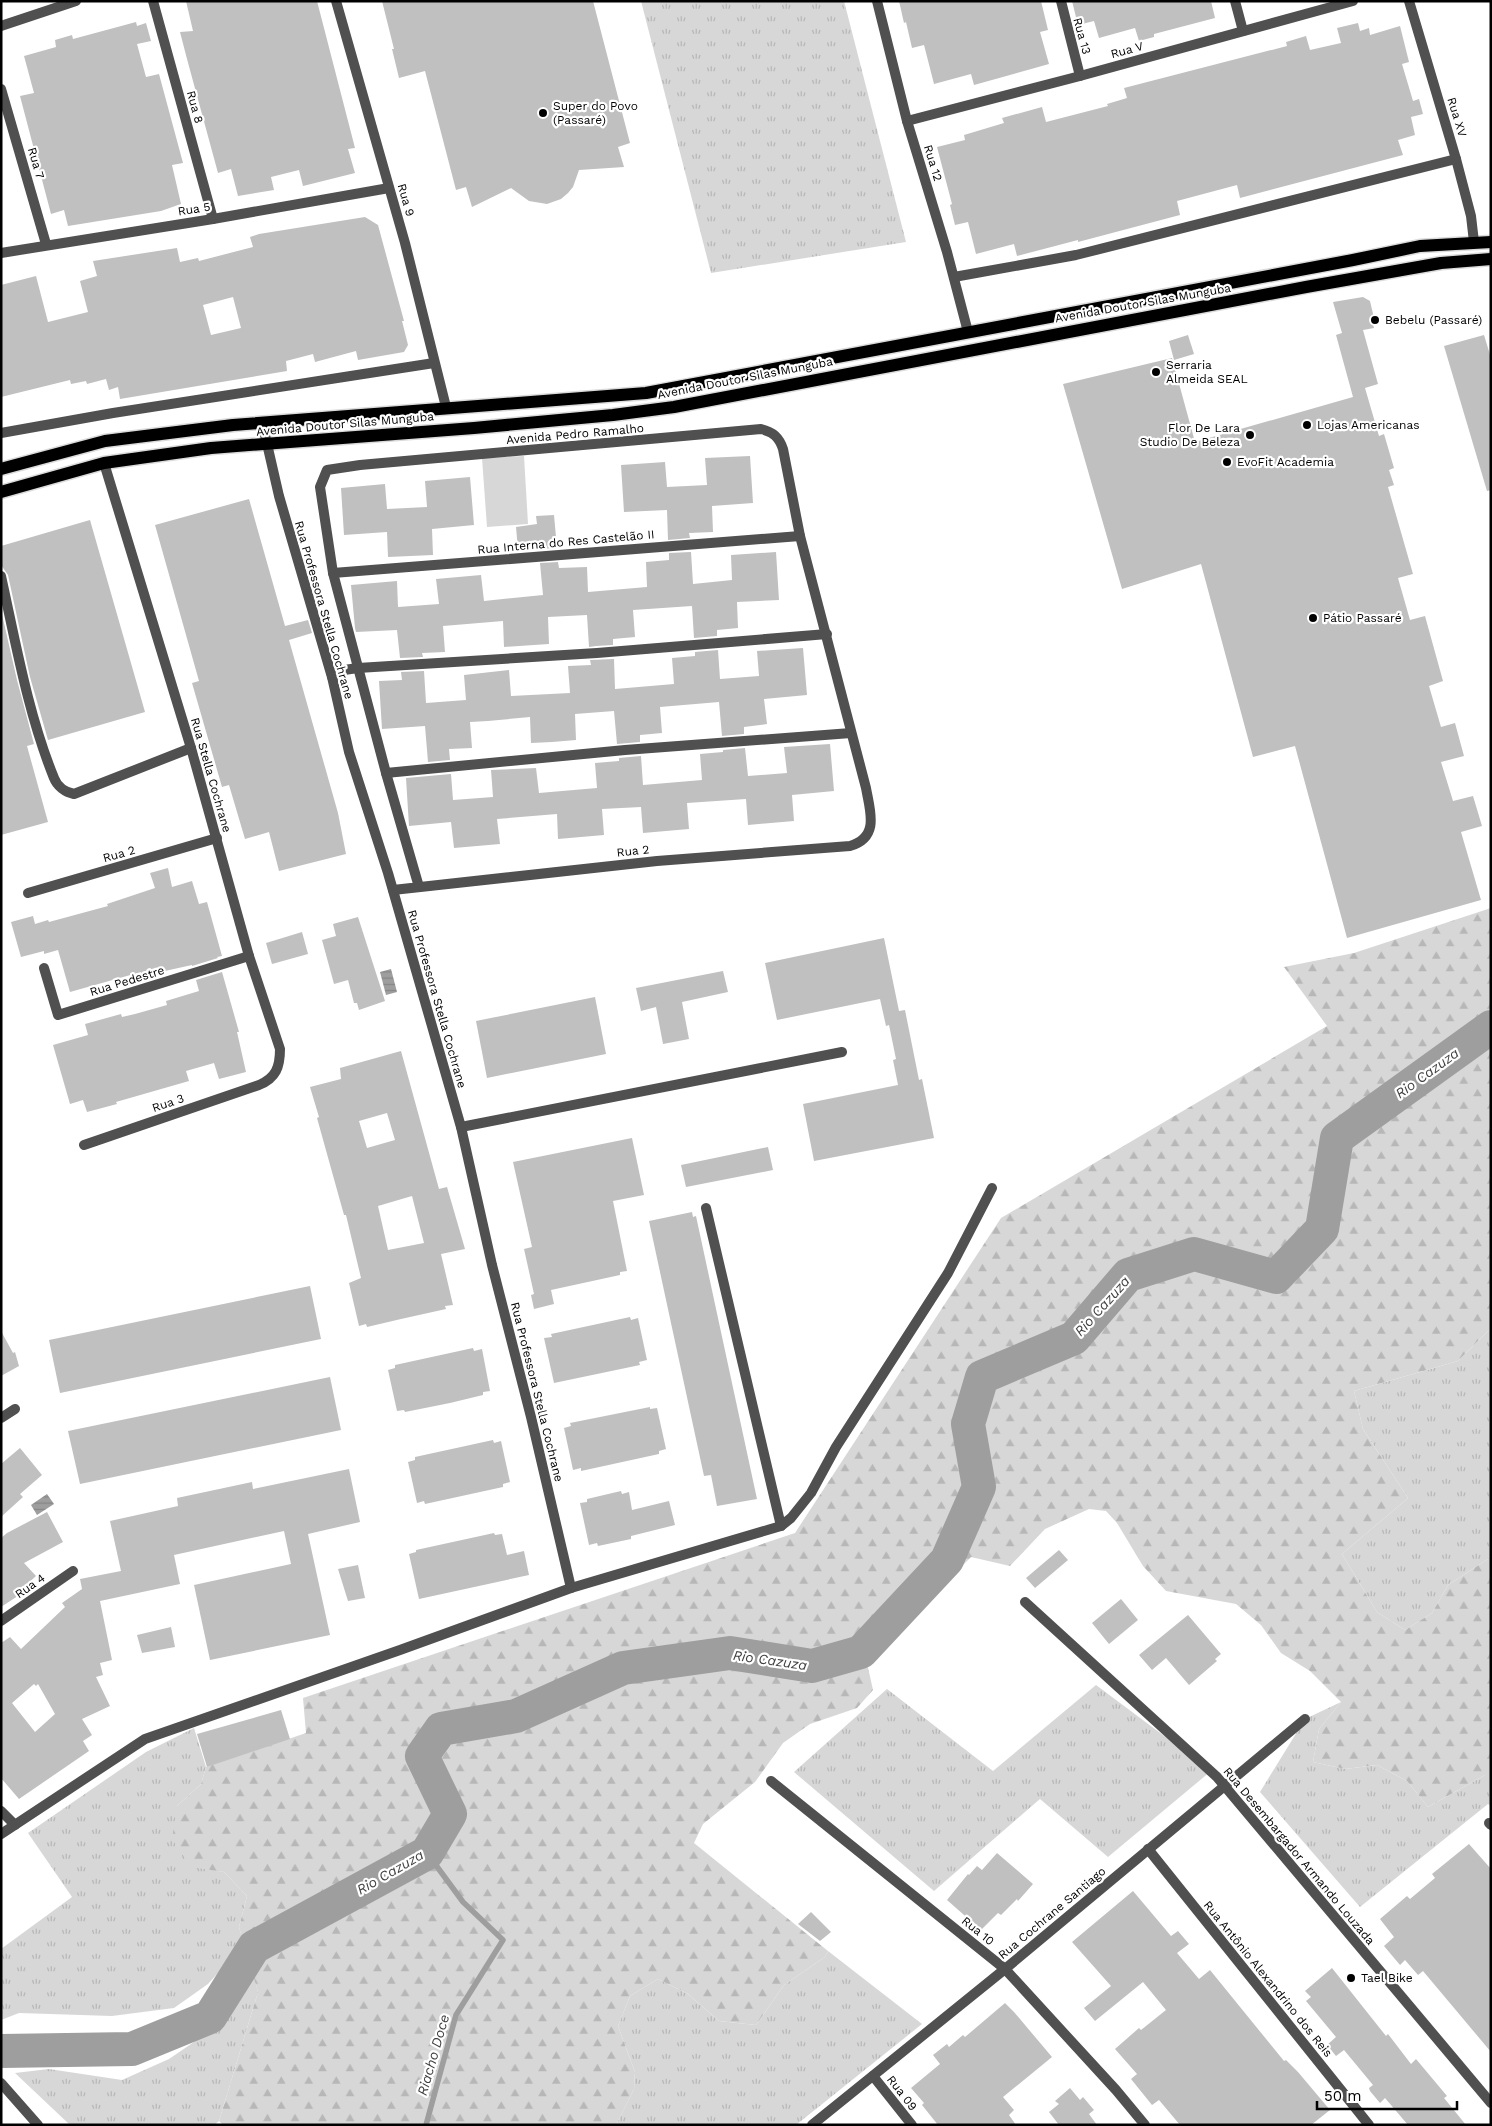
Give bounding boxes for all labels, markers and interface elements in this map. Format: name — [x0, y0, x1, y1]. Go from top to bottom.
street label: Rua 13 — [1070, 16, 1094, 56]
street label: Rua V — [1109, 39, 1145, 61]
street label: Rua 8 — [184, 89, 206, 125]
street label: Rua XV — [1444, 95, 1470, 139]
place label: Super do Povo (Passaré) — [553, 99, 638, 127]
marker: Super do Povo (Passaré) — [537, 107, 549, 119]
street label: Rua 12 — [921, 143, 945, 183]
street label: Rua 7 — [25, 146, 47, 181]
street label: Rua 9 — [395, 182, 417, 218]
street label: Rua 5 — [177, 200, 211, 218]
street label: Avenida Doutor Silas Munguba — [1054, 281, 1232, 325]
place label: Bebelu (Passaré) — [1385, 313, 1482, 327]
marker: Bebelu (Passaré) — [1369, 314, 1381, 326]
street label: Avenida Doutor Silas Munguba — [656, 354, 834, 402]
place label: Serraria Almeida SEAL — [1166, 358, 1248, 386]
marker: Serraria Almeida SEAL — [1150, 366, 1162, 378]
street label: Avenida Doutor Silas Munguba — [256, 409, 435, 439]
place label: Lojas Americanas — [1317, 418, 1420, 432]
marker: Lojas Americanas — [1301, 419, 1313, 431]
street label: Avenida Pedro Ramalho — [505, 421, 645, 447]
place label: Flor De Lara Studio De Beleza — [1140, 421, 1240, 449]
marker: Flor De Lara Studio De Beleza — [1244, 429, 1256, 441]
place label: EvoFit Academia — [1237, 455, 1334, 469]
marker: EvoFit Academia — [1221, 456, 1233, 468]
street label: Rua Professora Stella Cochrane — [292, 519, 356, 701]
street label: Rua Interna do Res Castelão II — [477, 527, 655, 557]
place label: Pátio Passaré — [1323, 611, 1402, 625]
marker: Pátio Passaré — [1307, 612, 1319, 624]
street label: Rua Stella Cochrane — [188, 716, 234, 834]
street label: Rua 2 — [616, 842, 650, 860]
street label: Rua 2 — [101, 843, 137, 865]
street label: Rua Professora Stella Cochrane — [405, 908, 469, 1090]
street label: Rua Pedestre — [88, 963, 166, 999]
water label: Rio Cazuza — [1392, 1044, 1462, 1101]
street label: Rua 3 — [150, 1091, 186, 1115]
water label: Rio Cazuza — [1071, 1273, 1133, 1339]
street label: Rua Professora Stella Cochrane — [508, 1301, 566, 1483]
street label: Rua 4 — [12, 1571, 48, 1601]
water label: Rio Cazuza — [732, 1647, 808, 1673]
street label: Rua Desembargador Armando Louzada — [1220, 1764, 1378, 1948]
water label: Rio Cazuza — [354, 1846, 427, 1898]
street label: Rua Cochrane Santiago — [996, 1864, 1108, 1962]
street label: Rua Antônio Alexandrino dos Reis — [1201, 1898, 1335, 2060]
street label: Rua 10 — [959, 1914, 997, 1948]
place label: Tael Bike — [1361, 1971, 1413, 1985]
marker: Tael Bike — [1345, 1972, 1357, 1984]
water label: Riacho Doce — [414, 2013, 452, 2097]
street label: Rua 09 — [884, 2073, 920, 2113]
scale bar — [1317, 2078, 1457, 2110]
text: 50 m — [1324, 2087, 1361, 2105]

